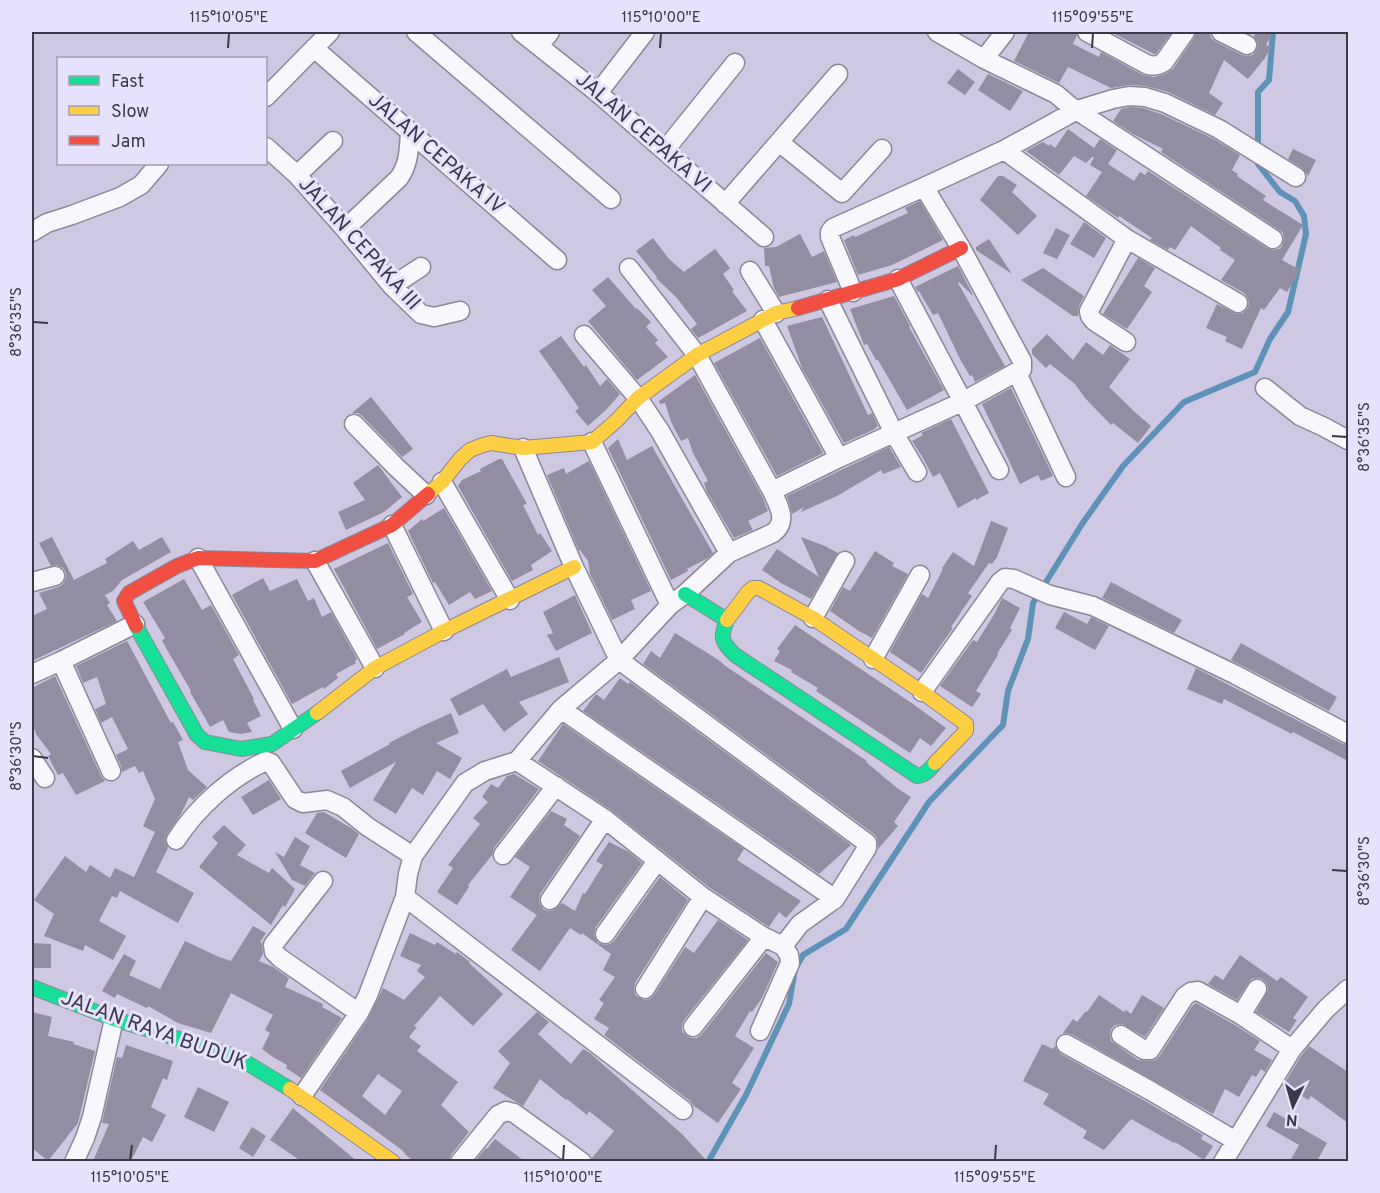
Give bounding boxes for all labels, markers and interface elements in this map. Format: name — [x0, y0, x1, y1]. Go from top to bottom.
text: 115°10'05"E — [189, 9, 269, 28]
text: 115°10'00"E — [621, 9, 701, 28]
text: 115°09'55"E — [1052, 9, 1134, 28]
legend — [57, 57, 267, 165]
street label: JALAN CEPAKA VI — [569, 66, 717, 200]
text: Fast — [111, 71, 144, 94]
street label: JALAN CEPAKA IV — [362, 87, 510, 221]
text: Slow — [111, 101, 149, 124]
text: Jam — [111, 131, 146, 154]
street label: JALAN CEPAKA III — [292, 172, 426, 316]
text: 8°36'35"S — [8, 287, 27, 357]
text: 8°36'35"S — [1356, 402, 1375, 472]
text: 8°36'30"S — [8, 721, 27, 791]
text: 8°36'30"S — [1356, 836, 1375, 906]
street label: JALAN RAYA BUDUK — [57, 985, 251, 1077]
north arrow — [1263, 1076, 1323, 1136]
text: N — [1285, 1108, 1298, 1129]
text: 115°10'05"E — [90, 1169, 170, 1188]
text: 115°10'00"E — [523, 1169, 603, 1188]
text: 115°09'55"E — [954, 1169, 1036, 1188]

